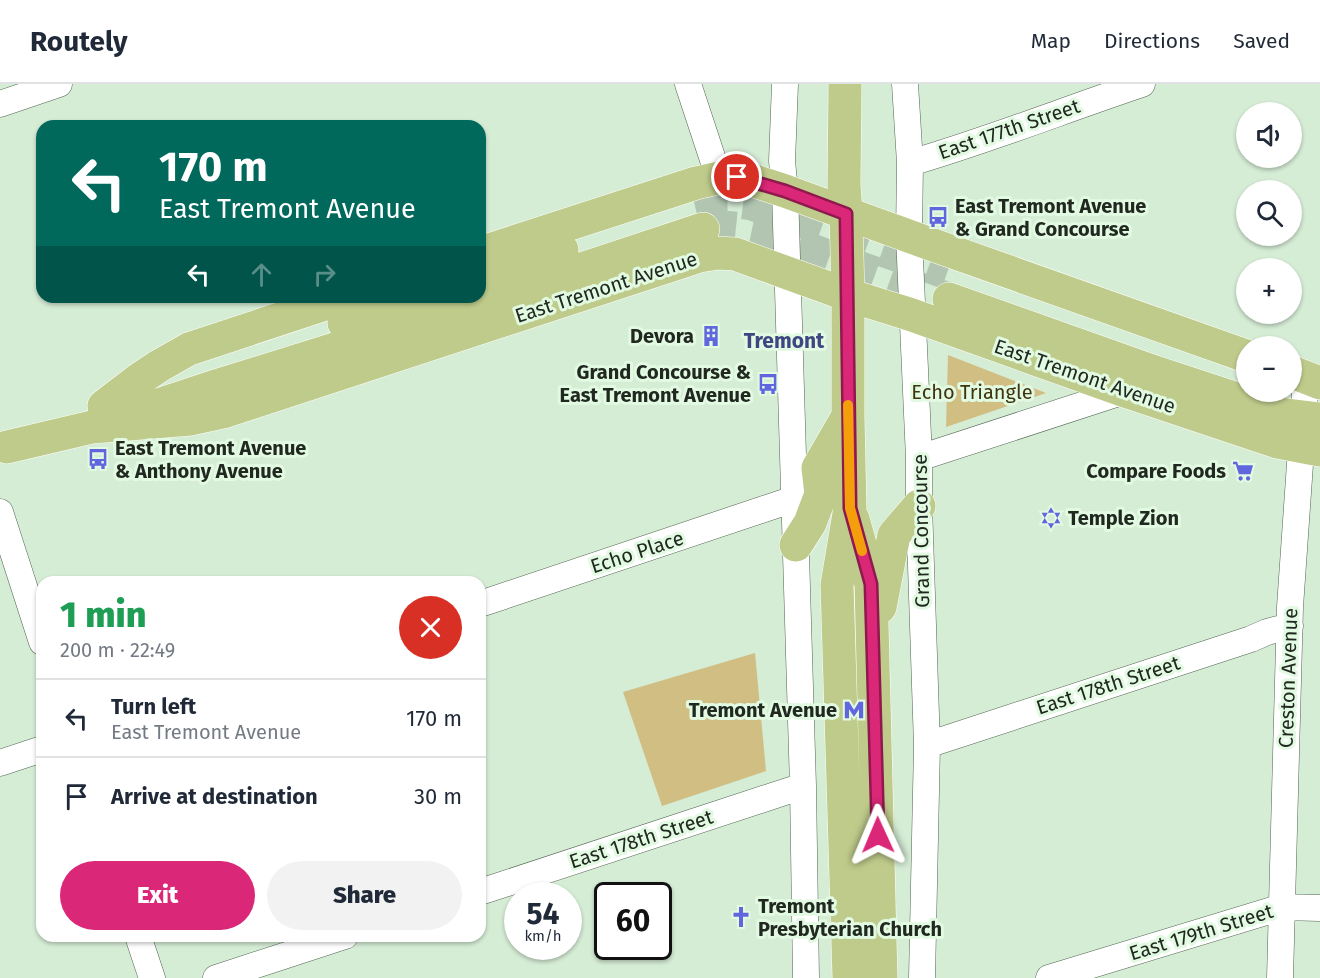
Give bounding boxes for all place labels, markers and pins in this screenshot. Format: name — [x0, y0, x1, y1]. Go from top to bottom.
pin — [711, 151, 762, 202]
place label: East Tremont Avenue & Grand Concourse — [955, 194, 1146, 241]
bus stop icon: East Tremont Avenue & Grand Concourse — [926, 205, 950, 229]
place label: Devora — [630, 324, 694, 348]
building icon: Devora — [699, 324, 723, 348]
place label: Grand Concourse & East Tremont Avenue — [560, 360, 751, 407]
bus stop icon: Grand Concourse & East Tremont Avenue — [756, 372, 780, 396]
place label: East Tremont Avenue & Anthony Avenue — [115, 436, 306, 483]
bus stop icon: East Tremont Avenue & Anthony Avenue — [86, 447, 110, 471]
place label: Compare Foods — [1086, 459, 1226, 483]
supermarket icon: Compare Foods — [1231, 459, 1255, 483]
synagogue icon: Temple Zion — [1039, 506, 1063, 530]
place label: Temple Zion — [1068, 506, 1179, 530]
place label: Tremont Avenue — [689, 698, 837, 722]
metro station icon: Tremont Avenue — [842, 698, 866, 722]
place label: Tremont Presbyterian Church — [758, 894, 942, 941]
church icon: Tremont Presbyterian Church — [729, 905, 753, 929]

